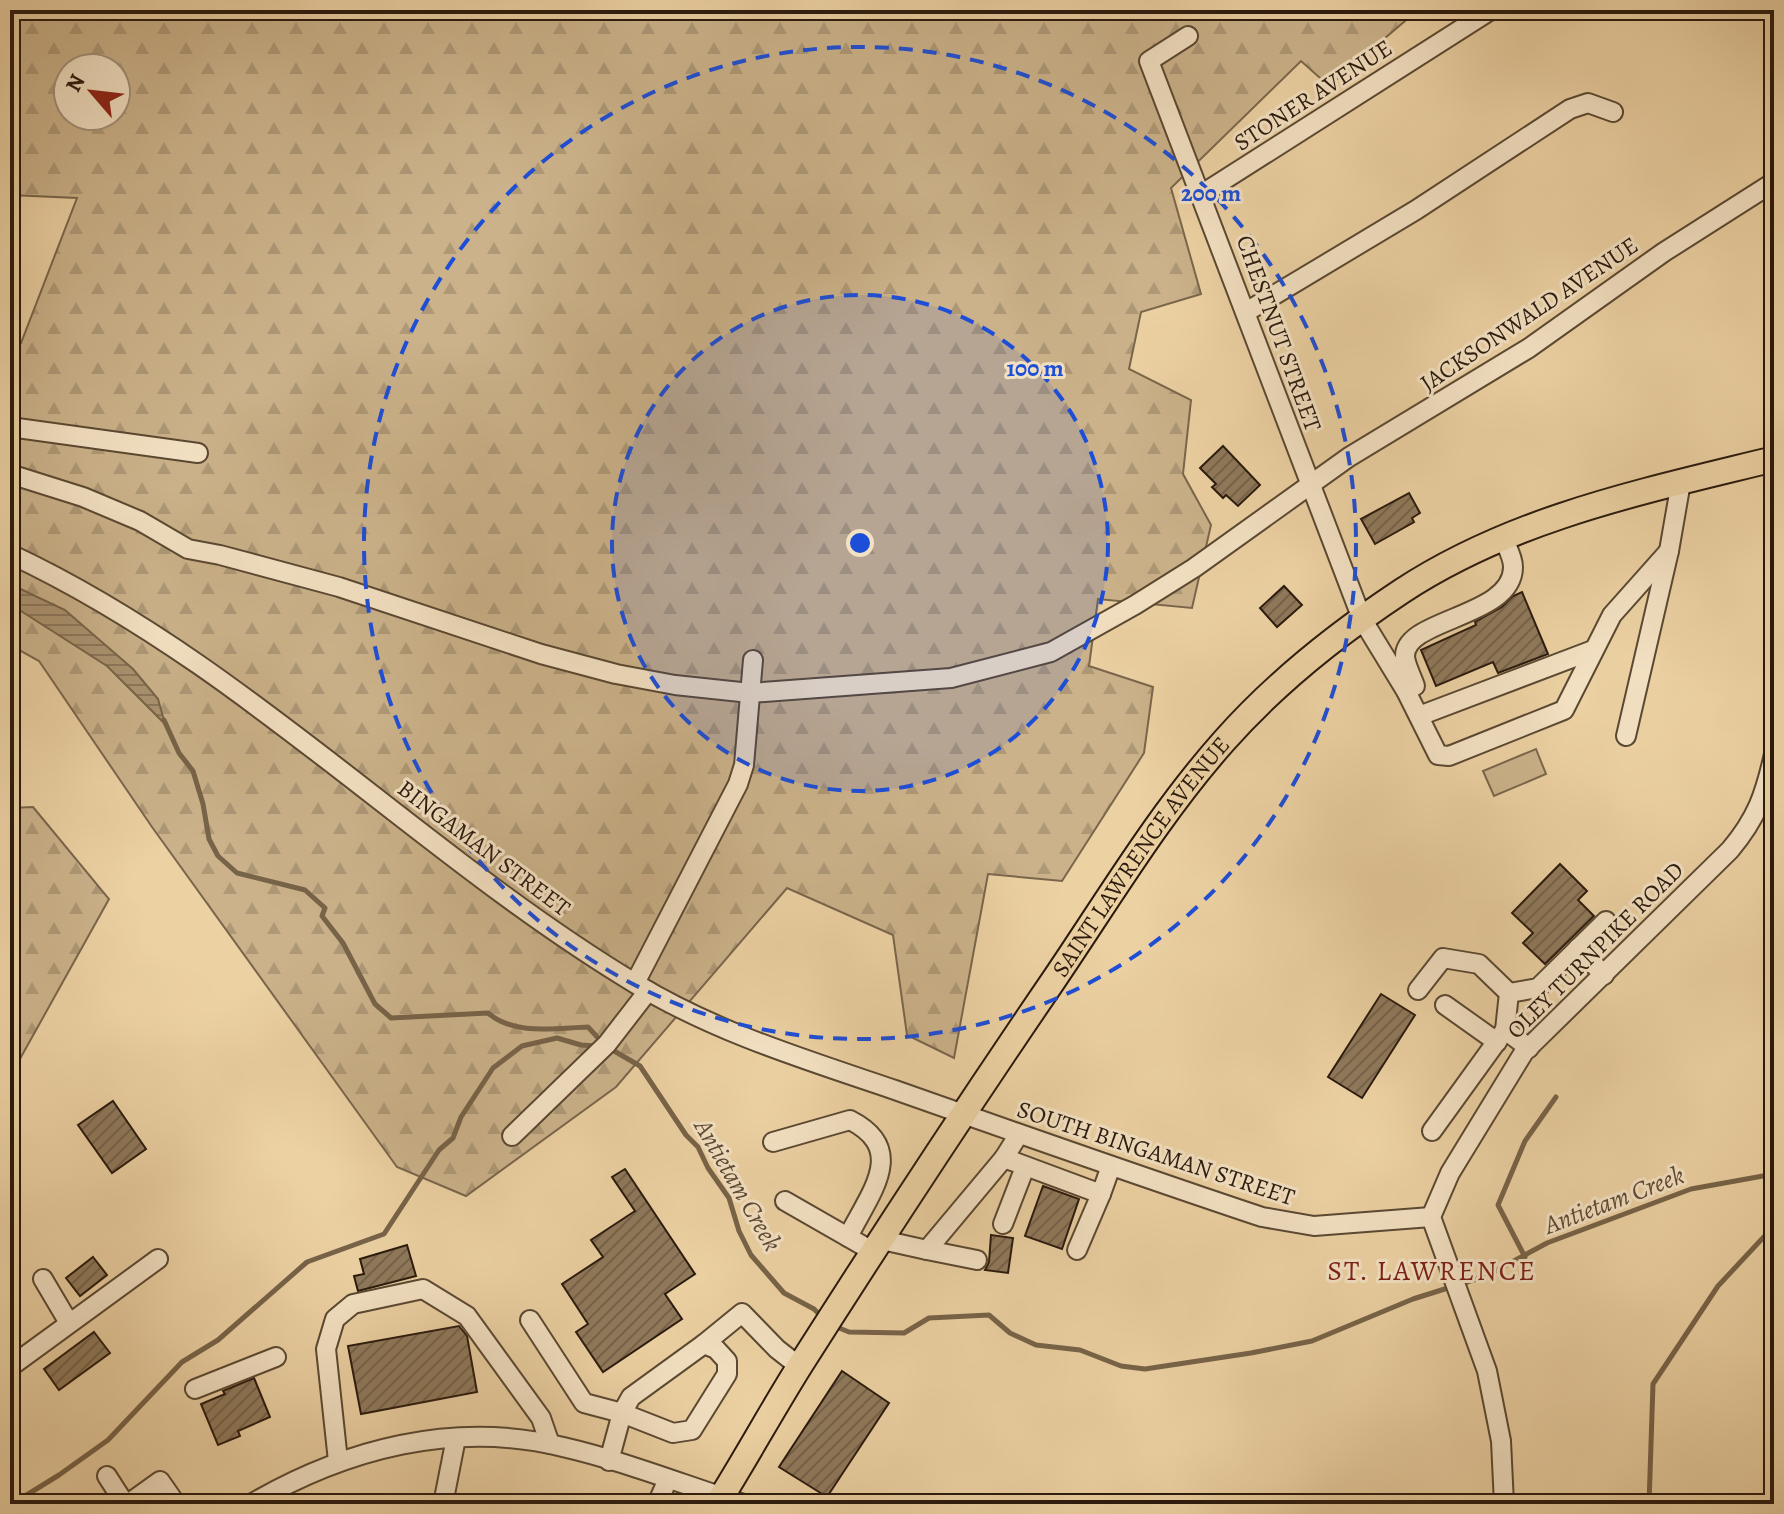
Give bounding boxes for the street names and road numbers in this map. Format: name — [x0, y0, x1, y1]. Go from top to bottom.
street label: STONER AVENUE — [1228, 32, 1398, 158]
street label: JACKSONWALD AVENUE — [1414, 229, 1644, 399]
street label: CHESTNUT STREET — [1229, 230, 1329, 436]
street label: SAINT LAWRENCE AVENUE — [1044, 729, 1237, 983]
street label: BINGAMAN STREET — [391, 772, 577, 924]
street label: OLEY TURNPIKE ROAD — [1499, 854, 1691, 1046]
street label: SOUTH BINGAMAN STREET — [1013, 1093, 1299, 1213]

